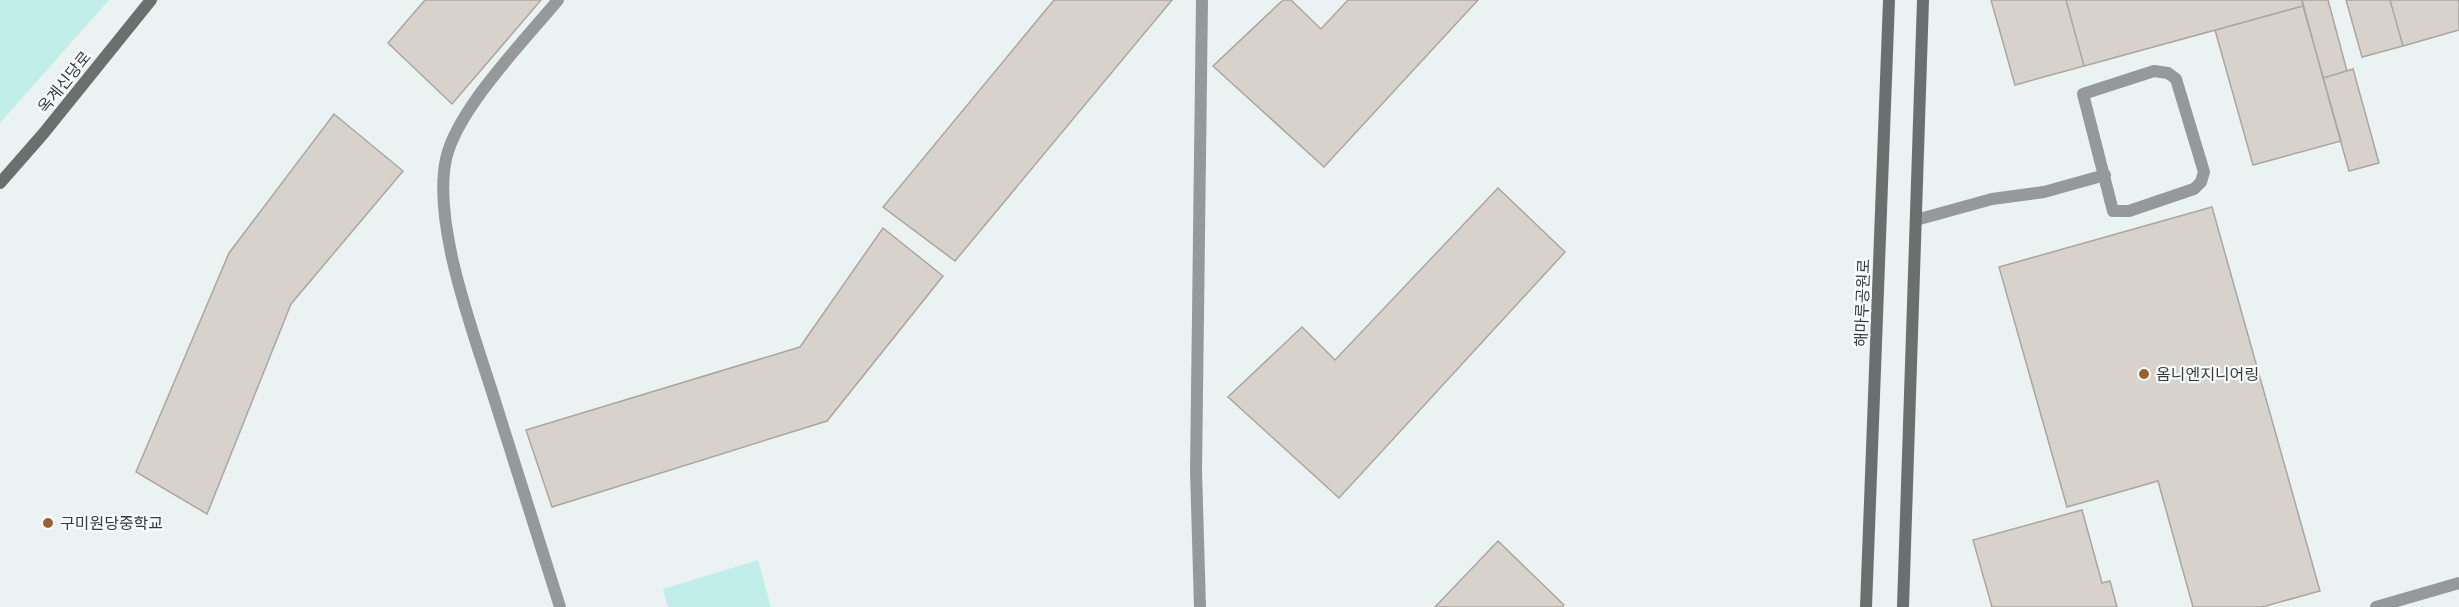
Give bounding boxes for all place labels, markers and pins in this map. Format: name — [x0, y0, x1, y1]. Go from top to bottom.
place label: 옴니엔지니어링 — [2156, 361, 2259, 385]
marker: 옴니엔지니어링 — [2137, 367, 2151, 381]
place label: 구미원당중학교 — [60, 510, 163, 534]
marker: 구미원당중학교 — [41, 516, 55, 530]

